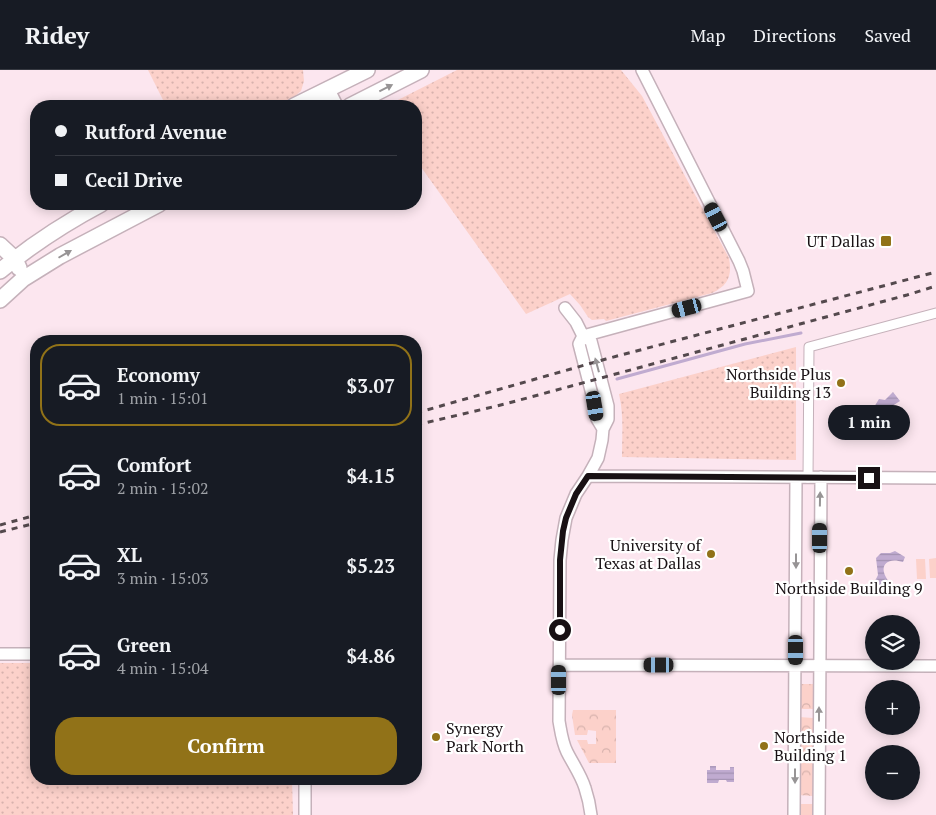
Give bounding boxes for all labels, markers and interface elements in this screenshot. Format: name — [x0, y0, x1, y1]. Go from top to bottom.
text: Ridey — [25, 19, 89, 51]
text: Map — [690, 23, 725, 47]
text: Directions — [753, 23, 836, 47]
text: Saved — [864, 23, 911, 47]
one-way arrow — [378, 84, 393, 92]
text: Rutford Avenue — [85, 119, 227, 144]
text: Cecil Drive — [85, 167, 183, 192]
car — [702, 200, 729, 234]
place label: UT Dallas — [806, 230, 875, 252]
marker: UT Dallas — [879, 234, 893, 248]
one-way arrow — [58, 249, 71, 258]
car — [670, 297, 703, 319]
one-way arrow — [593, 358, 601, 373]
text: Economy — [117, 362, 200, 387]
icon: car — [57, 363, 102, 408]
place label: Northside Plus Building 13 — [726, 363, 831, 403]
text: $3.07 — [346, 373, 395, 398]
marker: Northside Plus Building 13 — [835, 377, 847, 389]
text: 1 min · 15:01 — [117, 387, 209, 409]
car — [585, 390, 604, 422]
callout: 1 min — [828, 406, 910, 440]
text: 1 min — [847, 411, 891, 433]
text: Comfort — [117, 452, 192, 477]
icon: car — [57, 453, 102, 498]
text: $4.15 — [346, 463, 395, 488]
route end — [858, 467, 880, 489]
text: 2 min · 15:02 — [117, 477, 209, 499]
one-way arrow — [817, 491, 825, 507]
car — [812, 523, 827, 553]
place label: University of Texas at Dallas — [595, 534, 703, 574]
text: XL — [117, 542, 142, 567]
icon: car — [57, 543, 102, 588]
marker: University of Texas at Dallas — [705, 548, 717, 560]
text: $5.23 — [346, 553, 395, 578]
one-way arrow — [792, 554, 800, 570]
marker: Northside Building 9 — [843, 565, 855, 577]
text: 3 min · 15:03 — [117, 567, 209, 589]
place label: Northside Building 9 — [775, 577, 923, 599]
map controls — [865, 615, 920, 800]
button: layers — [865, 615, 920, 670]
route start — [549, 619, 571, 641]
text: Green — [117, 632, 171, 657]
icon: car — [57, 633, 102, 678]
car — [788, 635, 803, 665]
text: $4.86 — [346, 643, 395, 668]
text: 4 min · 15:04 — [117, 657, 209, 679]
car — [644, 658, 674, 673]
car — [551, 665, 566, 695]
button: + — [865, 680, 920, 735]
one-way arrow — [815, 706, 823, 722]
button: Confirm — [55, 717, 397, 775]
place label: Synergy Park North — [446, 717, 525, 757]
place label: Northside Building 1 — [774, 726, 847, 766]
marker: Synergy Park North — [430, 731, 442, 743]
marker: Northside Building 1 — [758, 740, 770, 752]
button: − — [865, 745, 920, 800]
one-way arrow — [791, 769, 799, 785]

